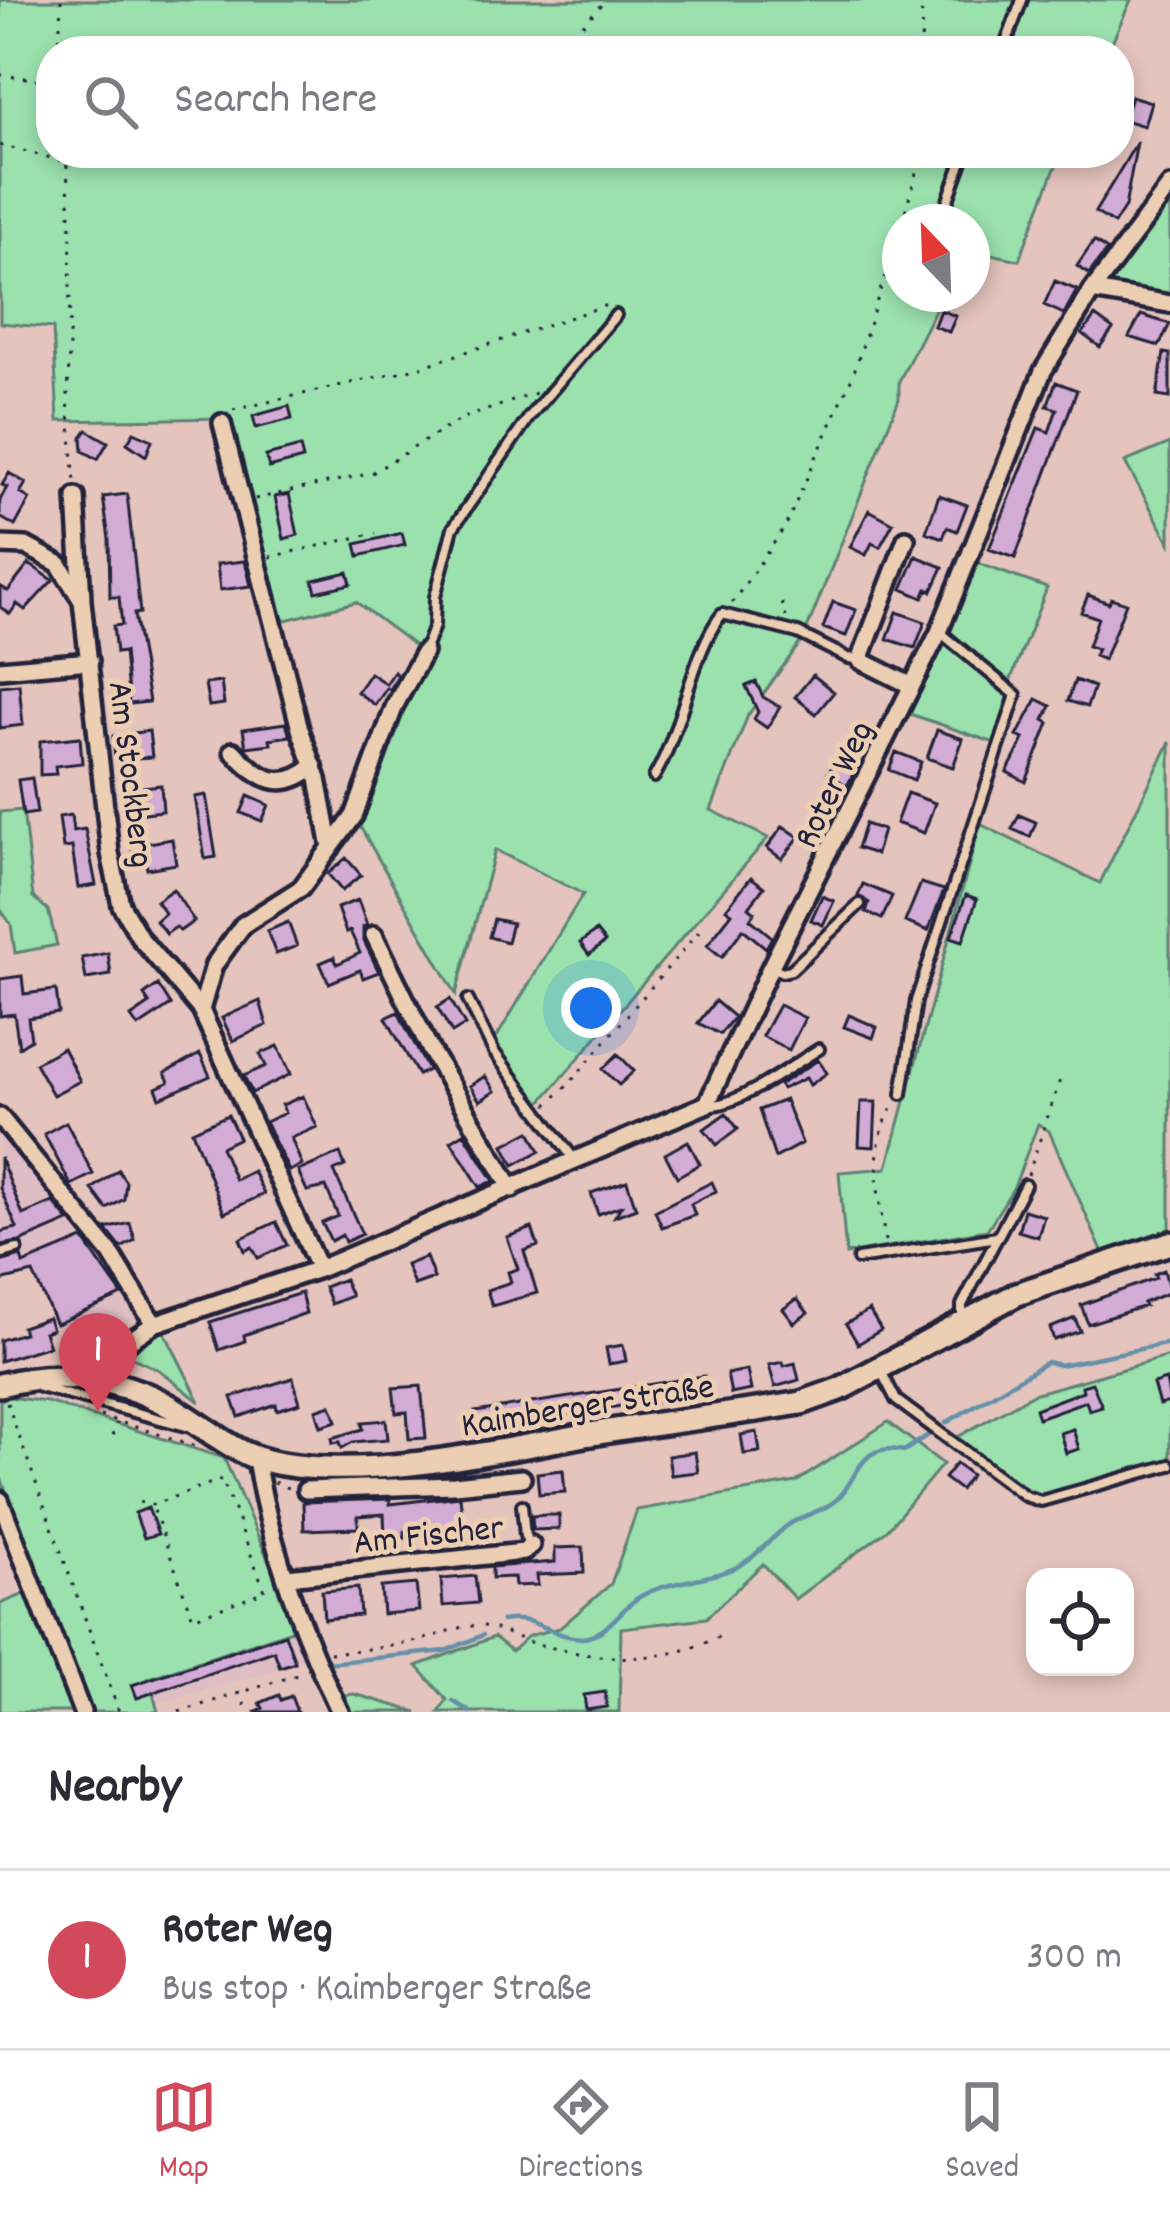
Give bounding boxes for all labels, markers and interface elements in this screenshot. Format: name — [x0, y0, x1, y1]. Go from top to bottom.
search box — [36, 36, 1134, 168]
icon: search — [78, 69, 144, 135]
text: Search here — [174, 70, 377, 134]
north arrow — [882, 204, 990, 312]
street label: Am Stockberg — [91, 678, 165, 871]
street label: Roter Weg — [783, 713, 890, 858]
your location — [561, 978, 621, 1038]
pin: 1 — [59, 1313, 137, 1412]
street label: Kaimberger Straße — [458, 1363, 718, 1455]
street label: Am Fischer — [351, 1504, 507, 1572]
map controls — [1026, 1568, 1134, 1676]
button: locate — [1026, 1568, 1134, 1676]
text: Nearby — [48, 1754, 181, 1826]
text: Roter Weg — [162, 1900, 333, 1964]
text: 1 — [83, 1932, 91, 1987]
text: 300 m — [1026, 1932, 1122, 1987]
text: Bus stop · Kaimberger Straße — [162, 1964, 592, 2019]
tab: Map — [151, 2074, 217, 2193]
tab: Directions — [519, 2074, 644, 2193]
tab: Saved — [945, 2074, 1019, 2193]

